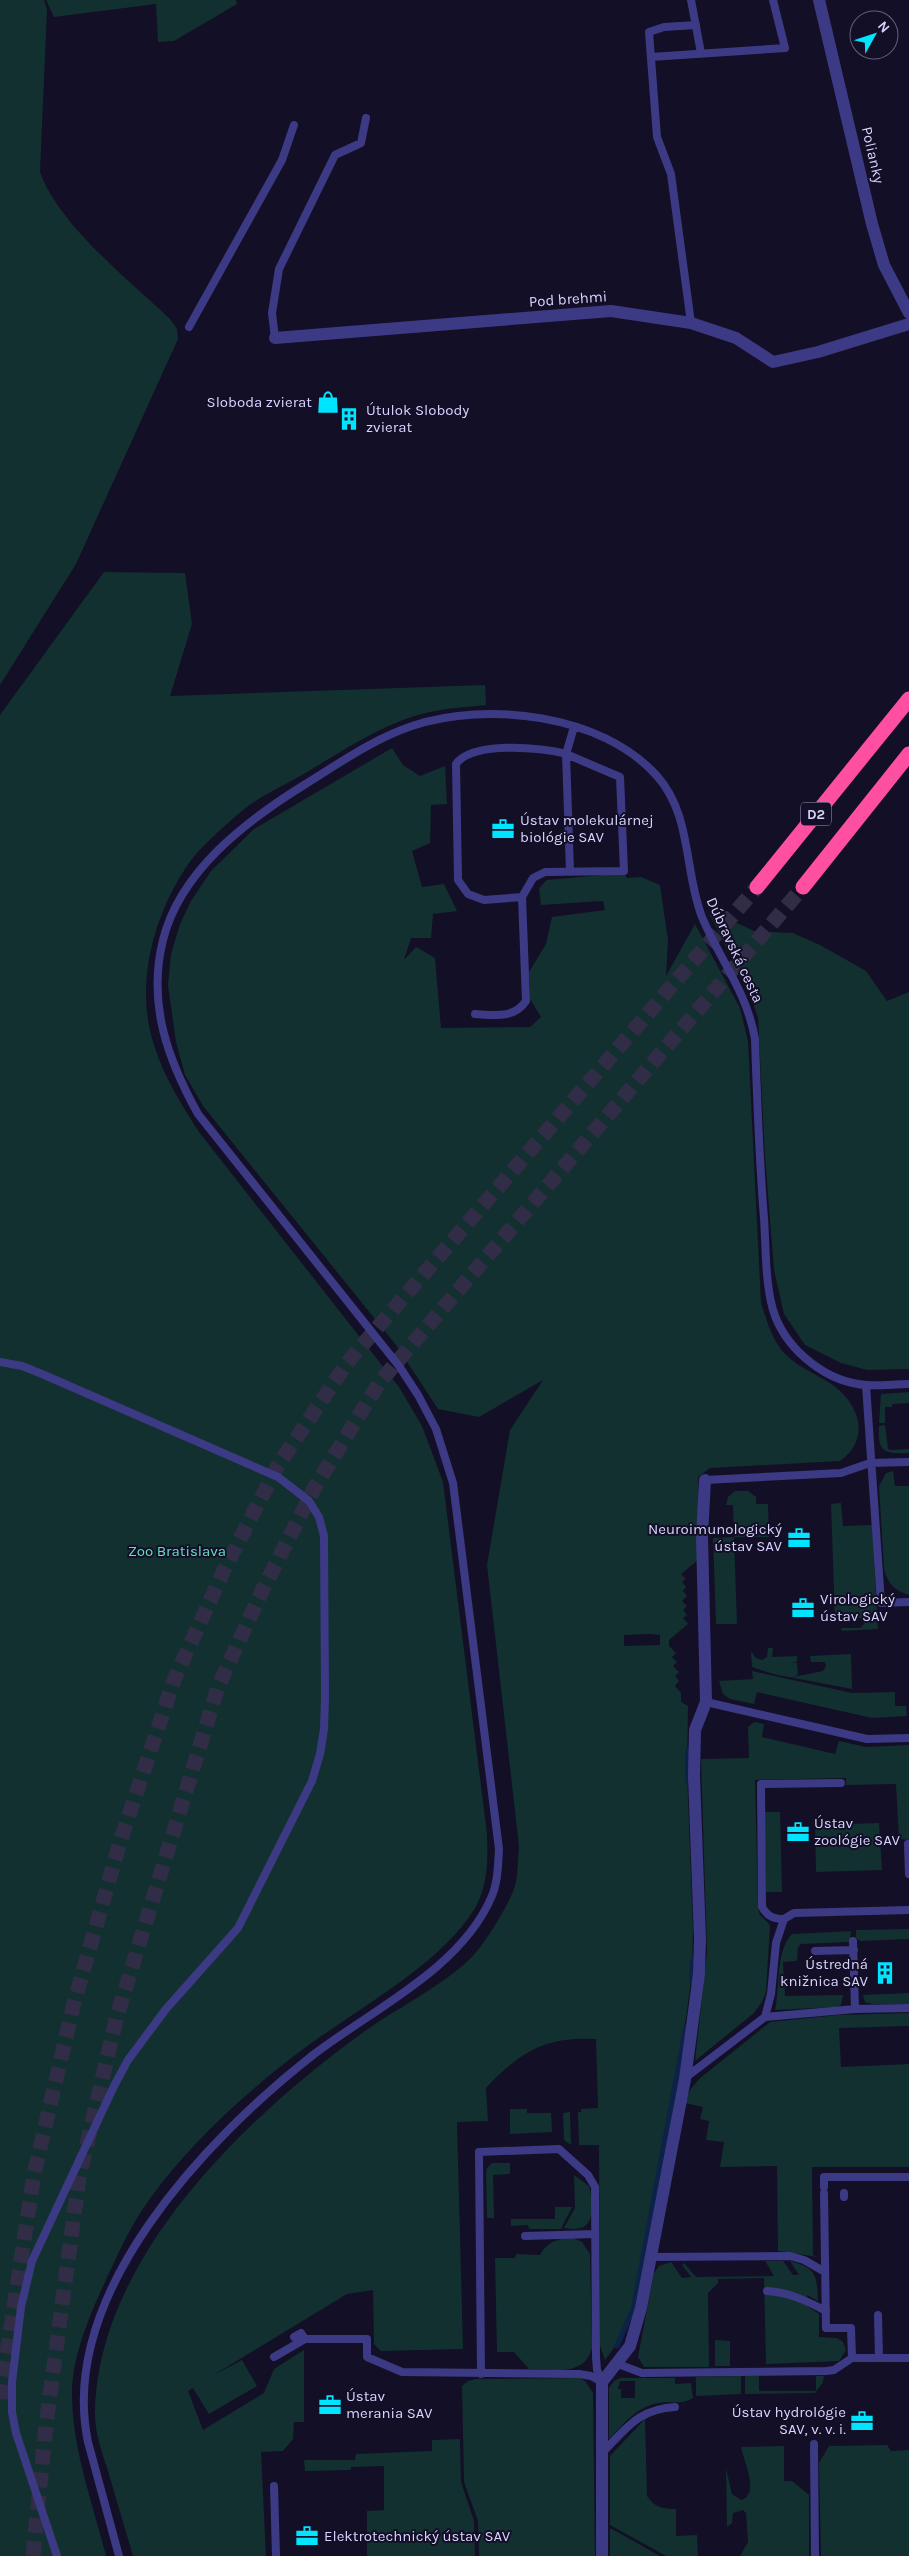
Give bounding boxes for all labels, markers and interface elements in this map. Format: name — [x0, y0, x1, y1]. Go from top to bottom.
north arrow — [849, 10, 899, 60]
text: N — [874, 18, 893, 36]
street label: Polianky — [858, 125, 888, 185]
street label: Pod brehmi — [528, 287, 608, 311]
shop icon: Sloboda zvierat — [315, 389, 341, 415]
place label: Sloboda zvierat — [207, 393, 312, 411]
place label: Útulok Slobody zvierat — [366, 401, 469, 436]
building icon: Útulok Slobody zvierat — [336, 406, 362, 432]
road number: D2 — [801, 802, 831, 826]
place label: Ústav molekulárnej biológie SAV — [520, 811, 654, 846]
office icon: Ústav molekulárnej biológie SAV — [490, 816, 516, 842]
street label: Dúbravská cesta — [703, 894, 767, 1006]
place label: Neuroimunologický ústav SAV — [648, 1520, 783, 1555]
office icon: Neuroimunologický ústav SAV — [786, 1525, 812, 1551]
park label: Zoo Bratislava — [128, 1542, 226, 1560]
place label: Virologický ústav SAV — [820, 1590, 895, 1625]
office icon: Virologický ústav SAV — [790, 1595, 816, 1621]
place label: Ústav zoológie SAV — [814, 1814, 900, 1849]
office icon: Ústav zoológie SAV — [785, 1819, 811, 1845]
place label: Ústredná knižnica SAV — [780, 1955, 869, 1990]
building icon: Ústredná knižnica SAV — [872, 1960, 898, 1986]
place label: Ústav merania SAV — [346, 2387, 433, 2422]
office icon: Ústav merania SAV — [317, 2392, 343, 2418]
place label: Ústav hydrológie SAV, v. v. i. — [732, 2403, 846, 2438]
office icon: Ústav hydrológie SAV, v. v. i. — [849, 2408, 875, 2434]
office icon: Elektrotechnický ústav SAV — [294, 2523, 320, 2549]
place label: Elektrotechnický ústav SAV — [324, 2527, 511, 2545]

